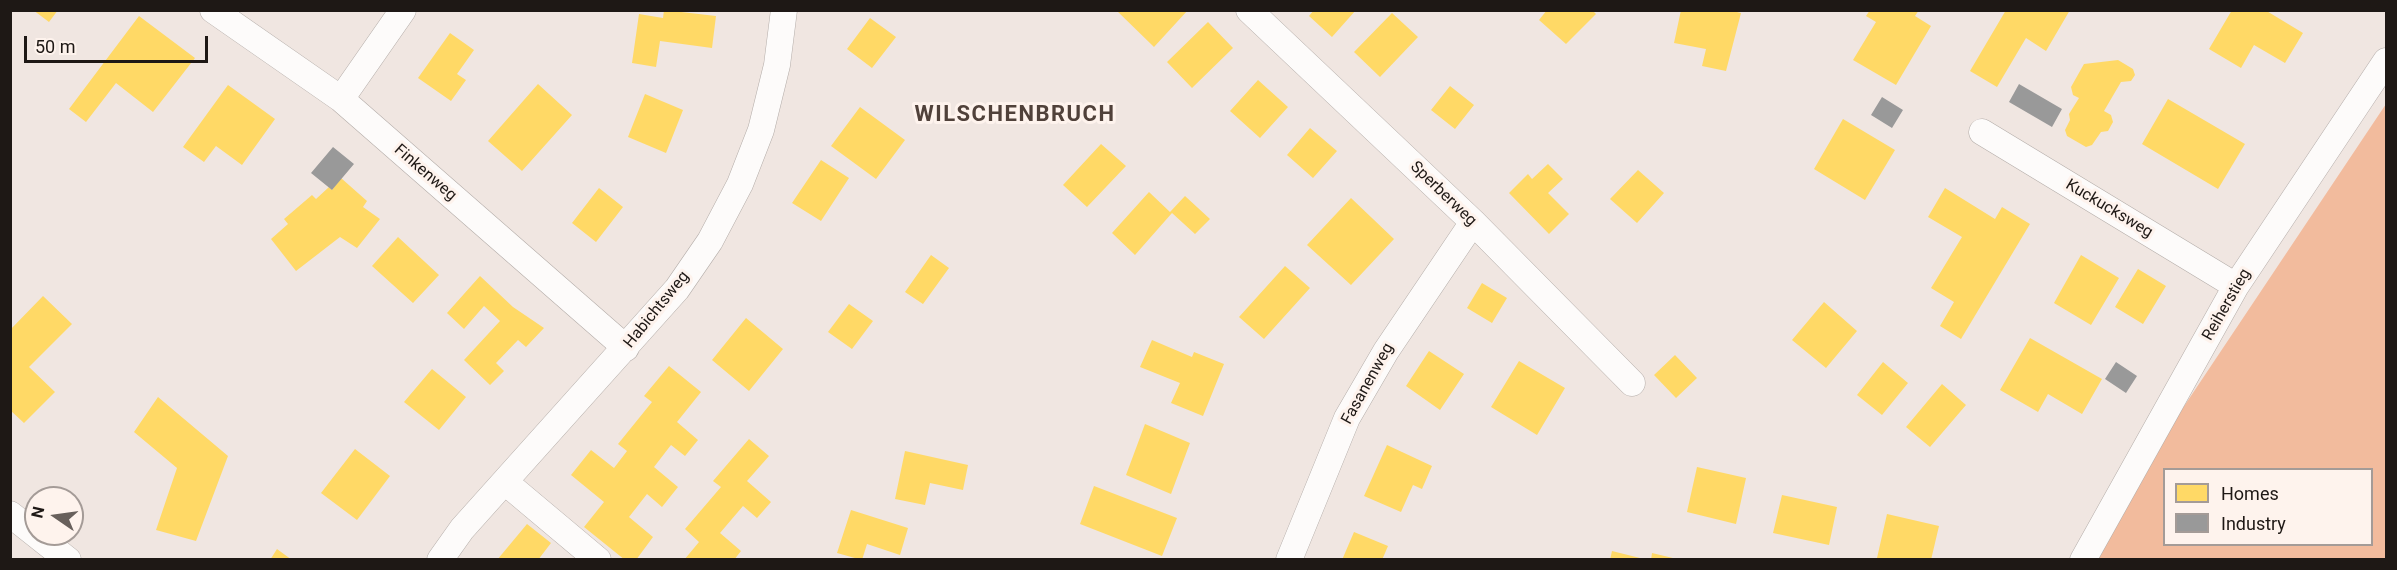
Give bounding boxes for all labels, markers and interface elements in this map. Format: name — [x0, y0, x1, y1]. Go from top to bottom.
scale bar — [27, 24, 212, 62]
text: 50 m — [35, 36, 75, 57]
district label: WILSCHENBRUCH — [914, 102, 1116, 128]
street label: Finkenweg — [390, 141, 460, 205]
street label: Sperberweg — [1406, 158, 1480, 230]
street label: Kuckucksweg — [2062, 175, 2156, 243]
street label: Reiherstieg — [2199, 266, 2255, 344]
street label: Habichtsweg — [620, 268, 694, 352]
street label: Fasanenweg — [1338, 340, 1398, 428]
legend — [2163, 468, 2373, 546]
text: Homes — [2221, 483, 2279, 504]
north arrow — [24, 486, 84, 546]
text: N — [27, 505, 48, 520]
text: Industry — [2221, 513, 2286, 534]

